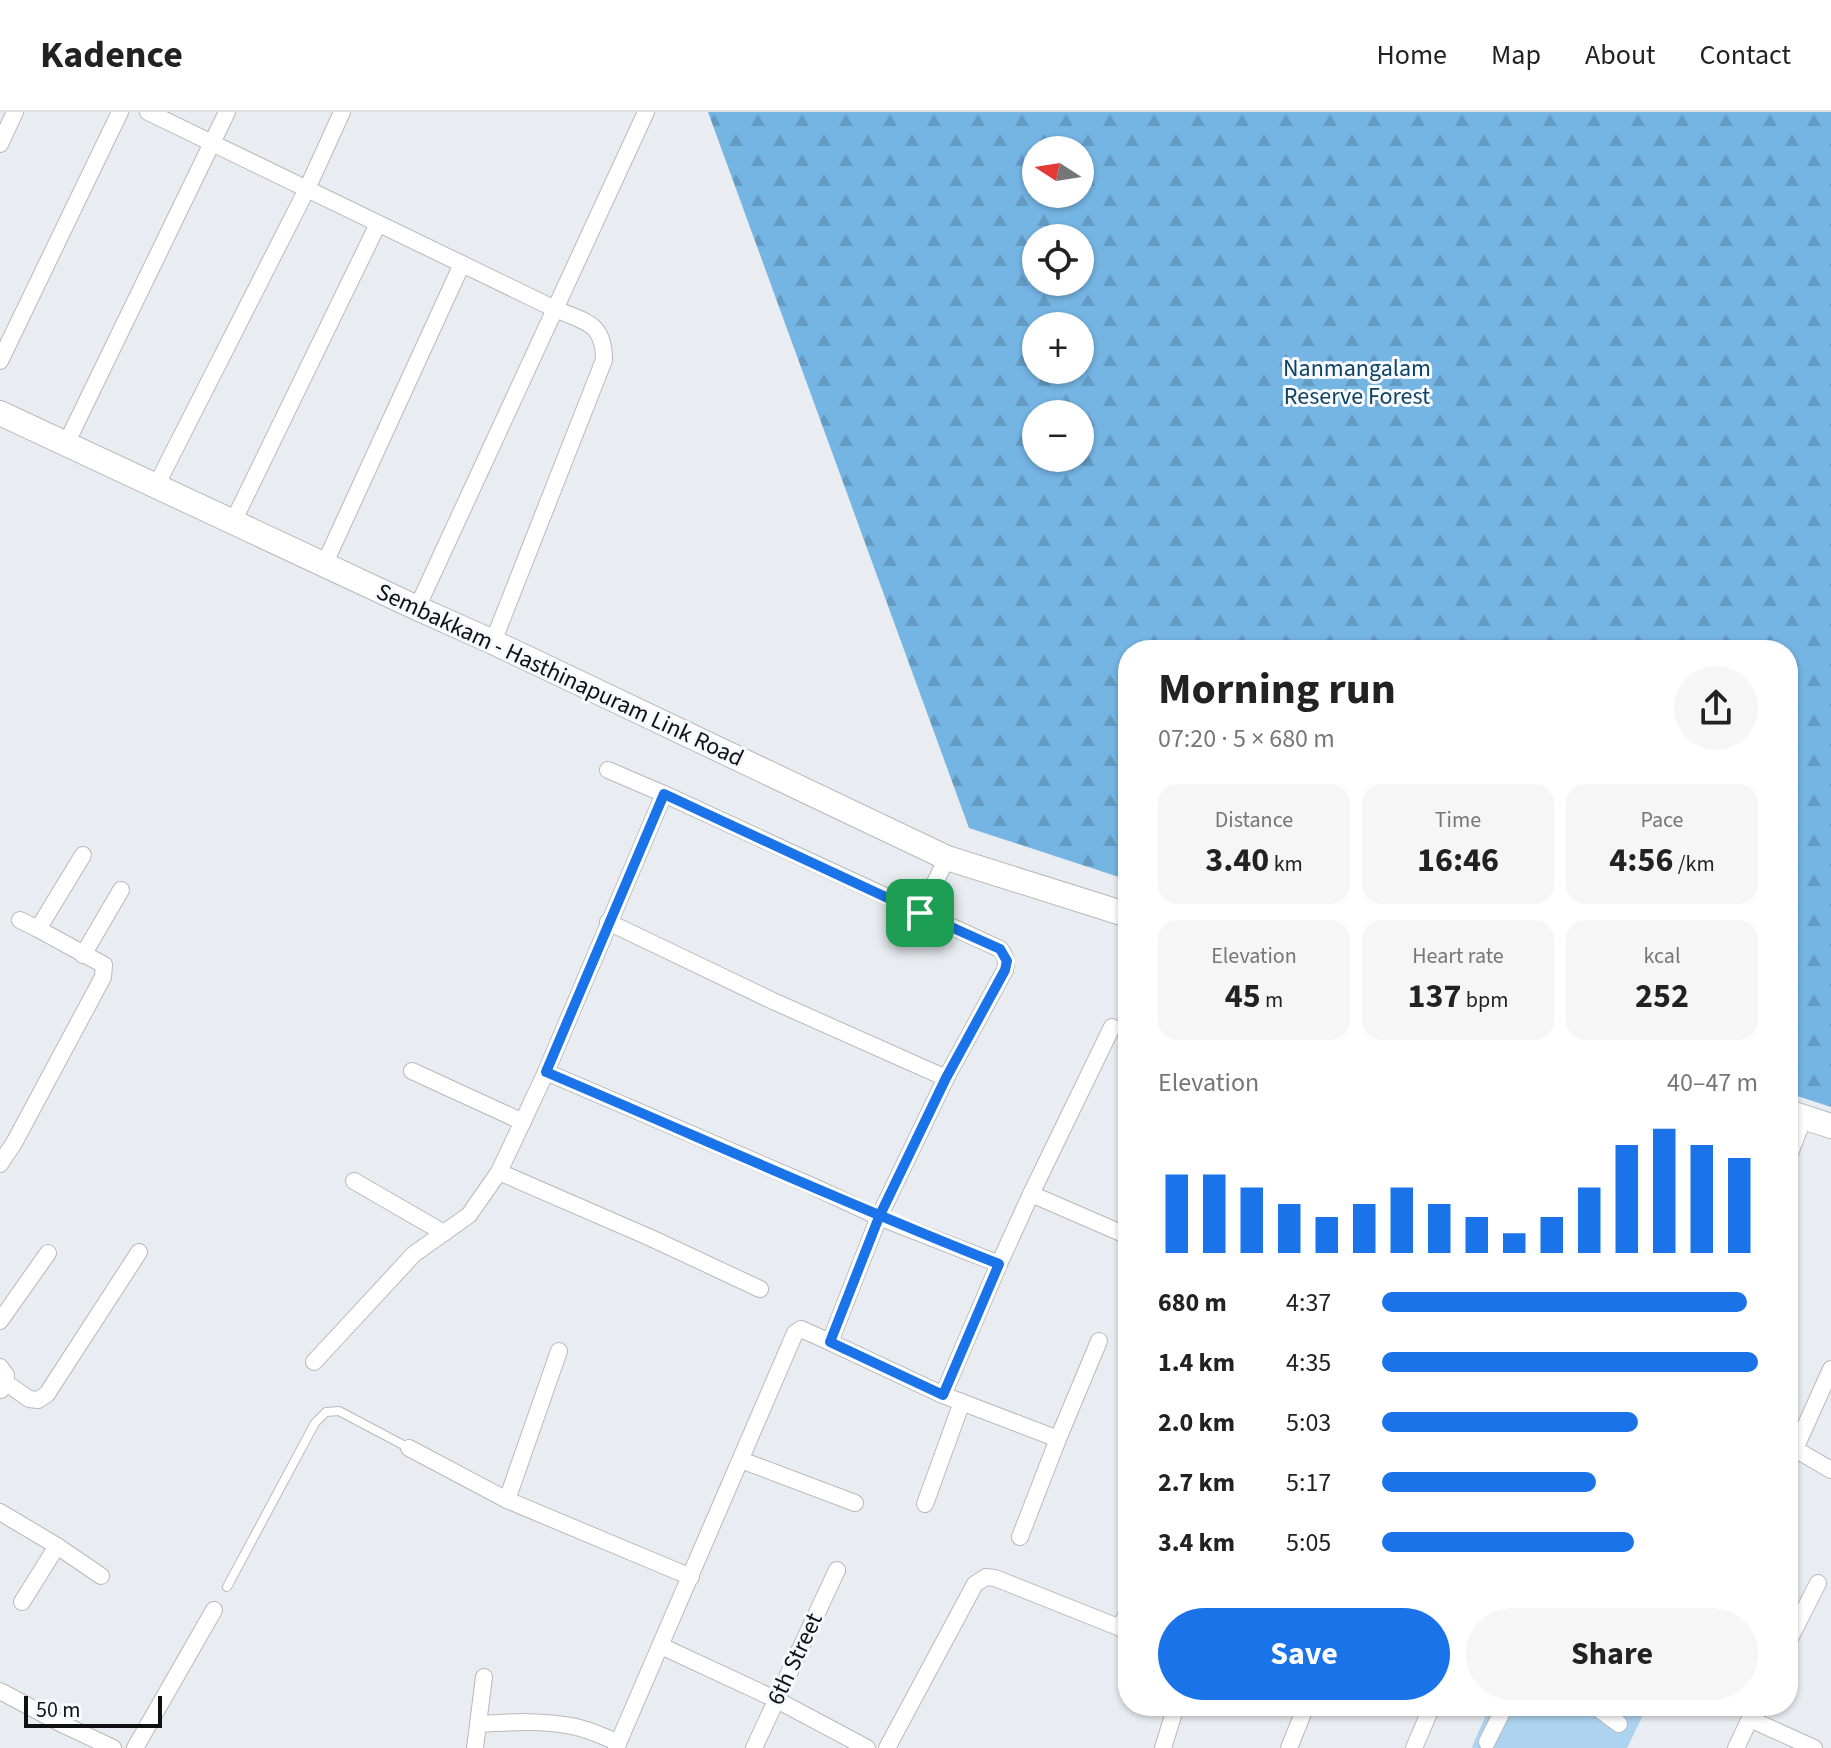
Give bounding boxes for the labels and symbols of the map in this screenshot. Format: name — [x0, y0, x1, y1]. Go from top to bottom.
north arrow — [1022, 136, 1094, 208]
park label: Nanmangalam Reserve Forest — [1283, 351, 1431, 414]
street label: Sembakkam - Hasthinapuram Link Road — [371, 574, 749, 776]
pin — [886, 879, 954, 947]
street label: 6th Street — [758, 1607, 832, 1711]
scale bar — [24, 1692, 162, 1728]

